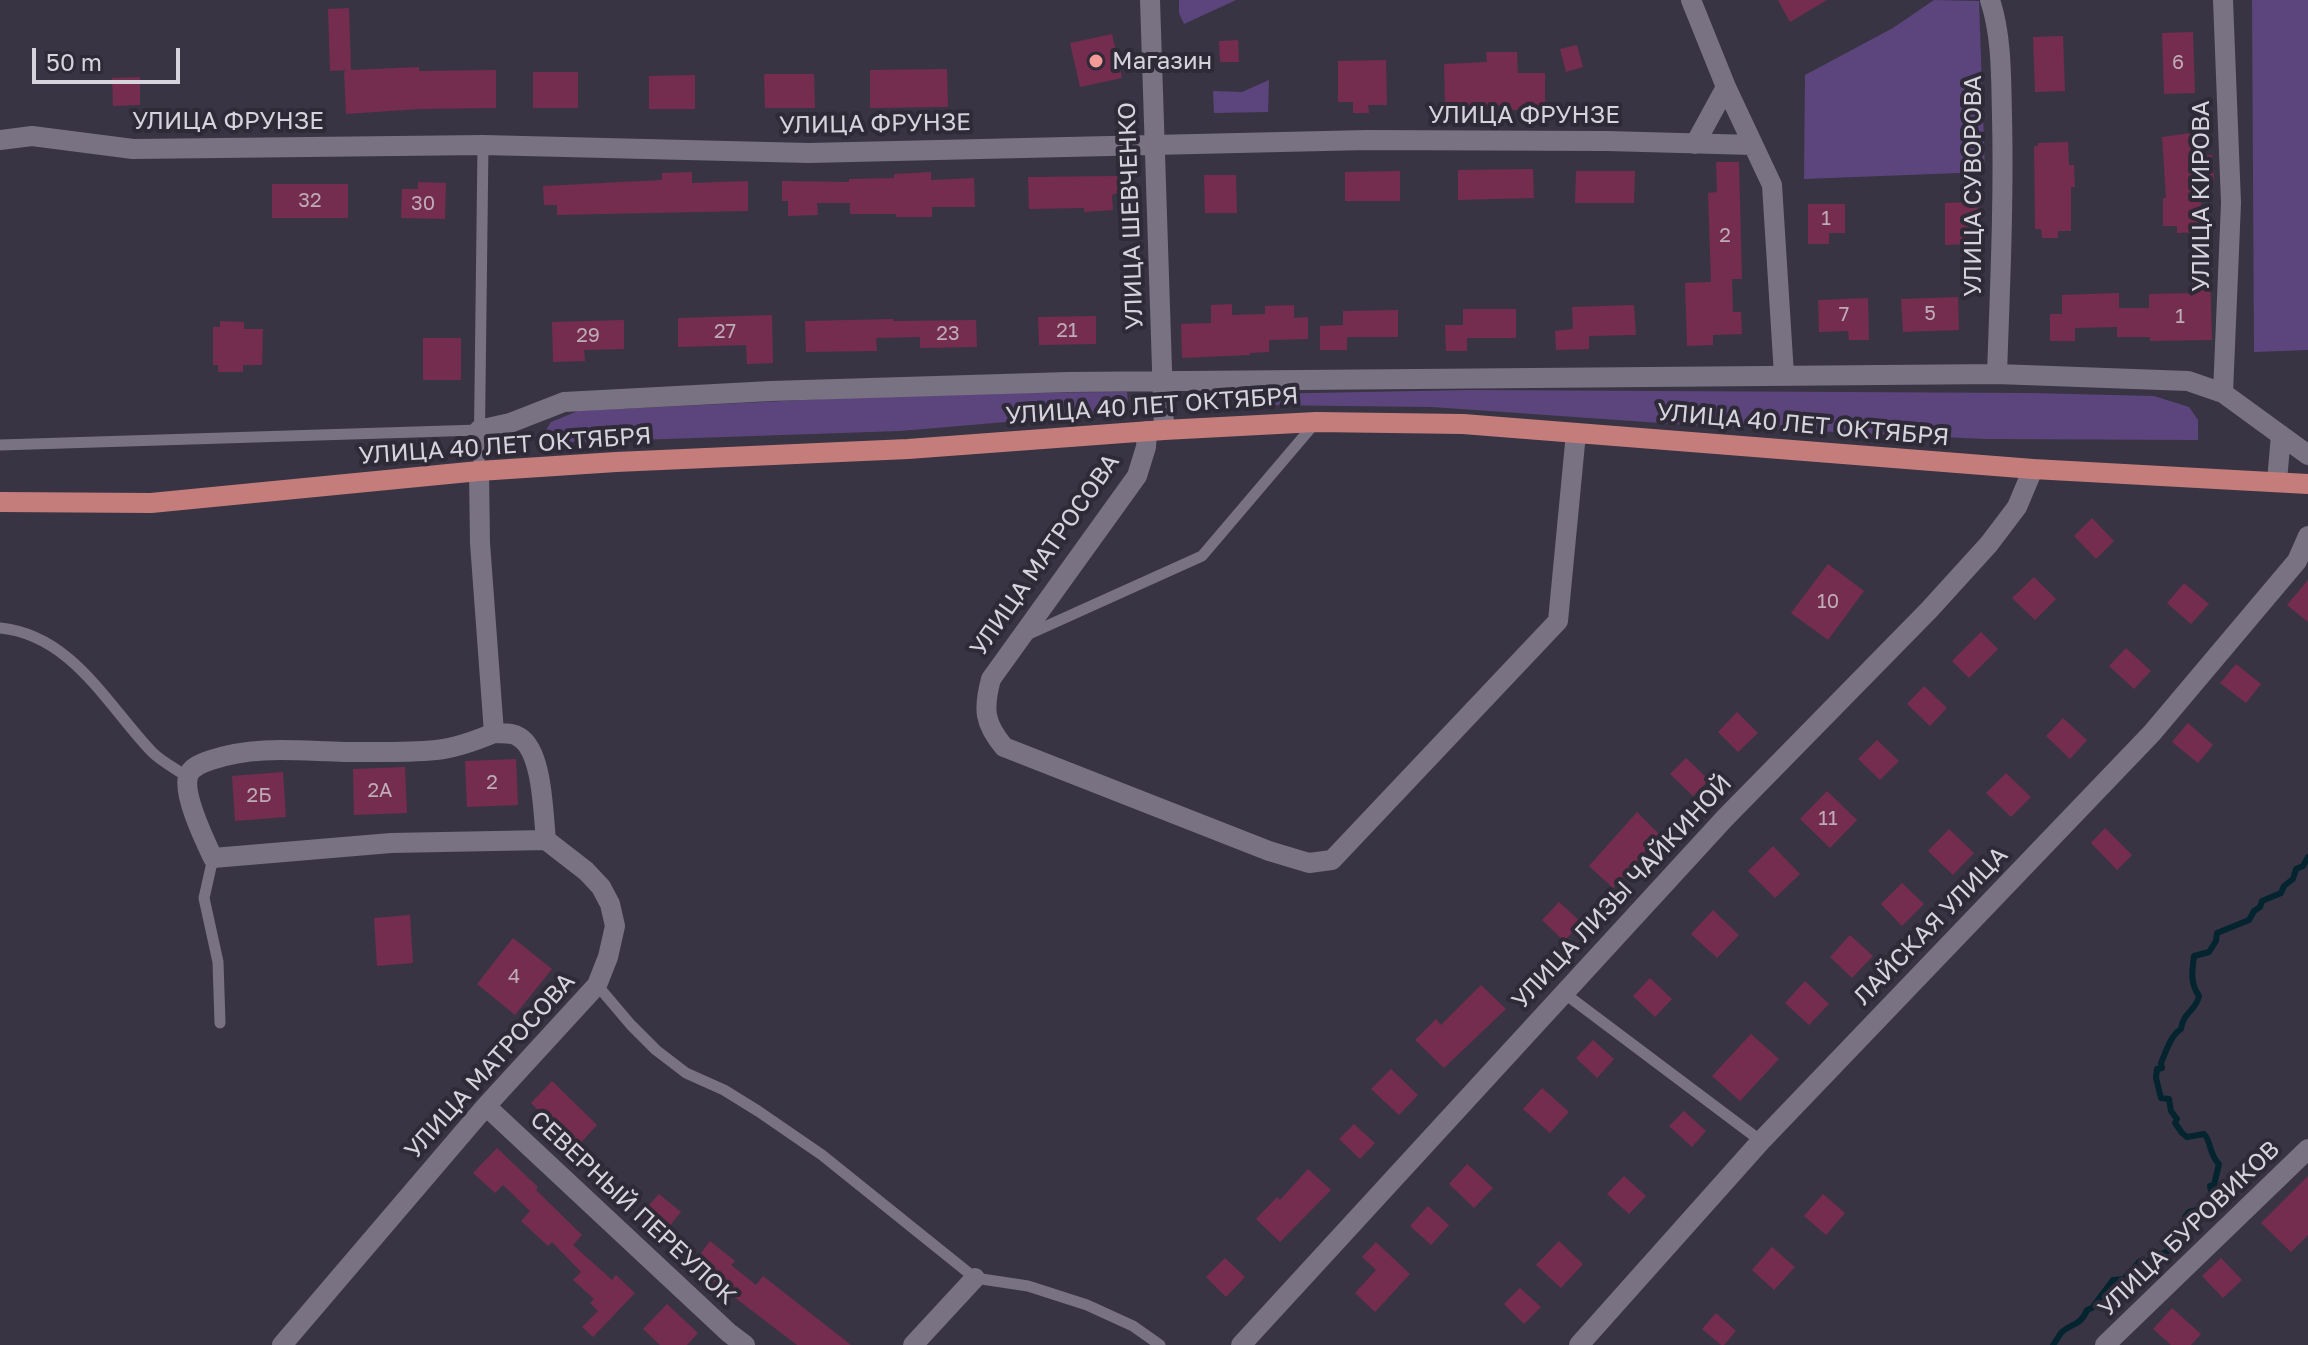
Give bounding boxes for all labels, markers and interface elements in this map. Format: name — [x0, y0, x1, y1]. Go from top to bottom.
scale bar — [36, 32, 184, 82]
text: 50 m — [46, 47, 102, 76]
place label: Магазин — [1112, 47, 1212, 75]
house number: 6 — [2172, 51, 2184, 75]
marker: Магазин — [1087, 52, 1105, 70]
street label: УЛИЦА СУВОРОВА — [1959, 75, 1987, 297]
street label: УЛИЦА КИРОВА — [2187, 100, 2215, 292]
street label: УЛИЦА ШЕВЧЕНКО — [1113, 101, 1149, 331]
street label: УЛИЦА ФРУНЗЕ — [1428, 101, 1620, 129]
street label: УЛИЦА ФРУНЗЕ — [132, 107, 324, 135]
street label: УЛИЦА ФРУНЗЕ — [779, 108, 971, 140]
house number: 32 — [298, 189, 322, 213]
house number: 30 — [411, 192, 435, 216]
house number: 1 — [1821, 207, 1831, 231]
house number: 2 — [1719, 224, 1731, 248]
house number: 5 — [1924, 302, 1936, 326]
house number: 7 — [1839, 303, 1849, 327]
house number: 1 — [2175, 305, 2185, 329]
house number: 21 — [1056, 319, 1078, 343]
house number: 27 — [714, 320, 736, 344]
house number: 23 — [936, 322, 960, 346]
house number: 29 — [576, 324, 600, 348]
street label: УЛИЦА 40 ЛЕТ ОКТЯБРЯ — [1005, 381, 1299, 431]
street label: УЛИЦА 40 ЛЕТ ОКТЯБРЯ — [1656, 398, 1950, 452]
street label: УЛИЦА 40 ЛЕТ ОКТЯБРЯ — [358, 421, 652, 471]
street label: УЛИЦА МАТРОСОВА — [964, 448, 1126, 662]
house number: 10 — [1817, 590, 1839, 614]
street label: УЛИЦА ЛИЗЫ ЧАЙКИНОЙ — [1506, 769, 1738, 1015]
house number: 2 — [486, 771, 498, 795]
house number: 2А — [368, 779, 392, 803]
house number: 2Б — [247, 784, 271, 808]
house number: 11 — [1818, 807, 1838, 831]
street label: ЛАЙСКАЯ УЛИЦА — [1848, 841, 2014, 1011]
house number: 4 — [508, 965, 520, 989]
street label: УЛИЦА МАТРОСОВА — [399, 967, 581, 1165]
street label: СЕВЕРНЫЙ ПЕРЕУЛОК — [524, 1105, 742, 1311]
street label: УЛИЦА БУРОВИКОВ — [2092, 1135, 2286, 1323]

